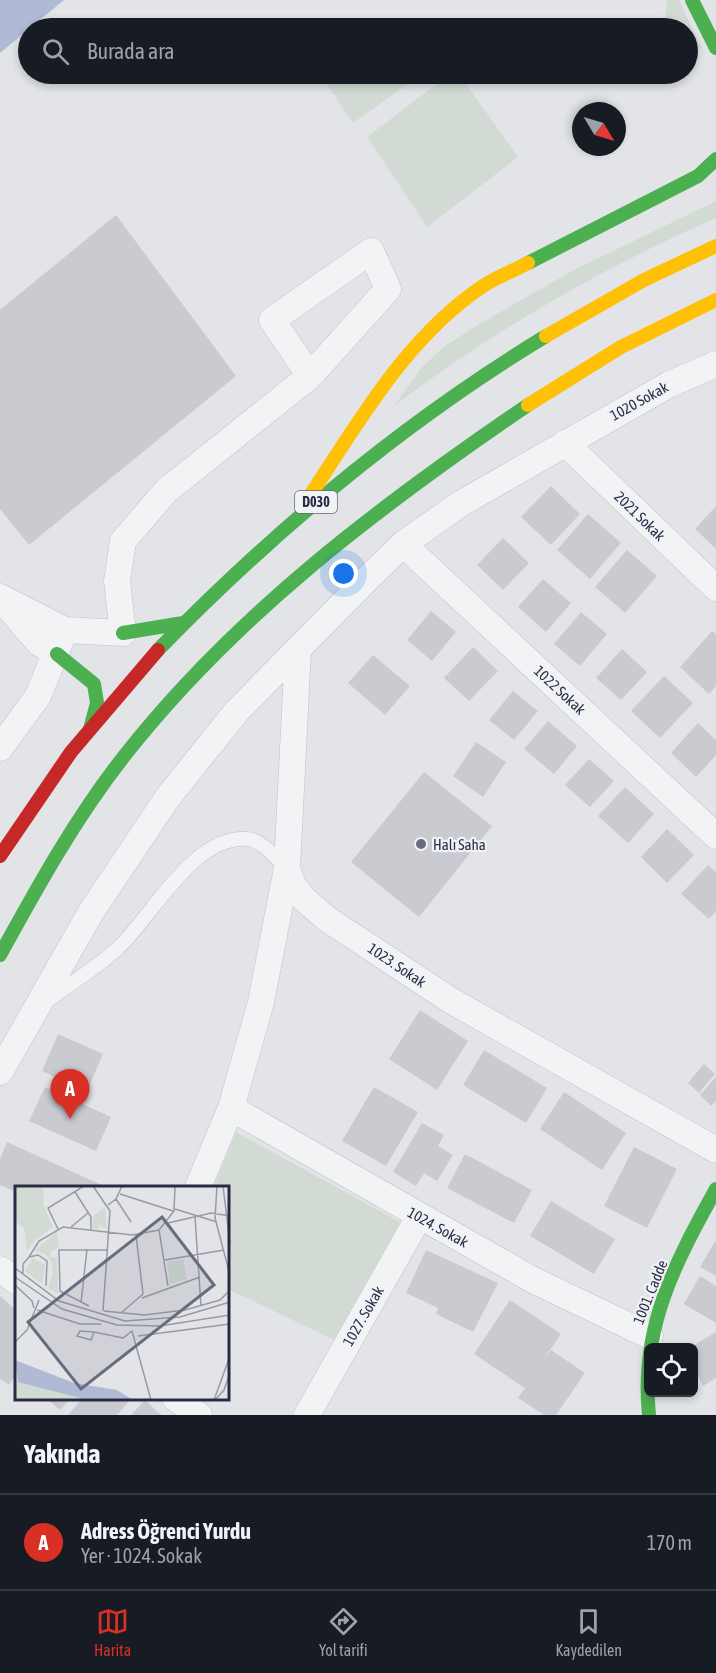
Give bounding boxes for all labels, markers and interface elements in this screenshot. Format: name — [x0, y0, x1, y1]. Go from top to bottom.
search box — [18, 18, 698, 84]
icon: search — [39, 35, 72, 68]
text: Burada ara — [87, 38, 175, 64]
north arrow — [572, 102, 626, 156]
street label: 1020 Sokak — [607, 378, 671, 424]
street label: 2021 Sokak — [611, 488, 669, 545]
road number: D030 — [295, 491, 337, 513]
your location — [329, 559, 358, 588]
street label: 1022 Sokak — [531, 662, 589, 718]
place label: Halı Saha — [433, 836, 486, 853]
marker: Halı Saha — [414, 837, 428, 851]
street label: 1023. Sokak — [365, 939, 430, 991]
pin: A — [50, 1070, 90, 1119]
inset map — [15, 1186, 230, 1400]
street label: 1024. Sokak — [405, 1203, 472, 1251]
street label: 1001. Cadde — [629, 1257, 671, 1327]
street label: 1027. Sokak — [339, 1283, 387, 1349]
map controls — [644, 1343, 698, 1397]
button: locate — [644, 1343, 698, 1397]
text: Yakında — [24, 1439, 100, 1469]
text: Adress Öğrenci Yurdu — [81, 1518, 251, 1544]
text: A — [39, 1531, 48, 1554]
text: 170 m — [647, 1531, 692, 1554]
text: Yer · 1024. Sokak — [81, 1544, 202, 1567]
tab: Harita — [94, 1605, 131, 1659]
tab: Yol tarifi — [319, 1605, 368, 1659]
tab: Kaydedilen — [556, 1605, 622, 1659]

